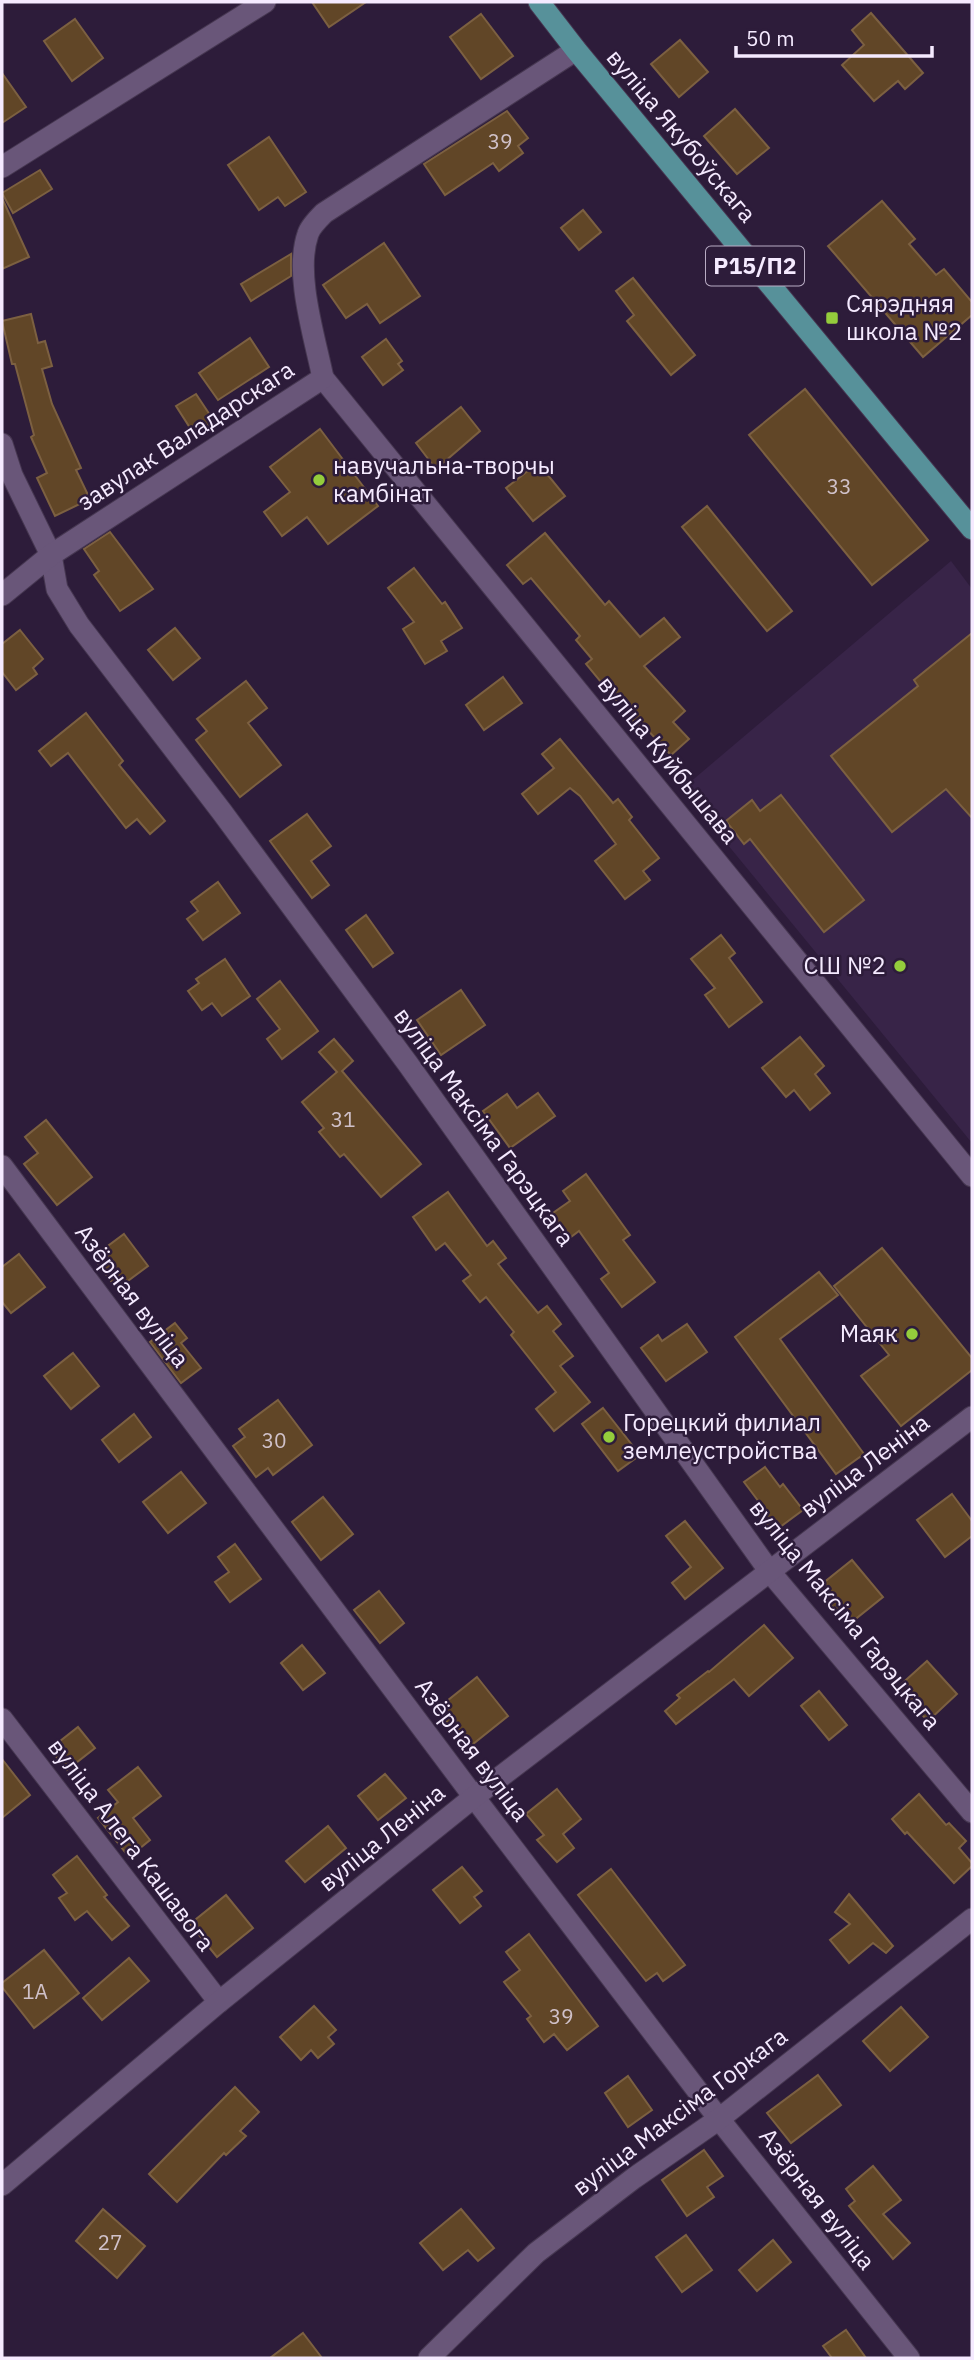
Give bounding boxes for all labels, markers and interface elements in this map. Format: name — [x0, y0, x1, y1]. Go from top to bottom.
scale bar — [736, 14, 932, 58]
text: 50 m — [746, 24, 795, 52]
street label: вуліца Якубоўскага — [600, 42, 764, 229]
house number: 39 — [487, 127, 513, 155]
road number: Р15/П2 — [706, 246, 804, 286]
place label: Сярэдняя школа №2 — [846, 287, 962, 347]
marker: Сярэдняя школа №2 — [824, 310, 840, 326]
street label: завулак Валадарскага — [71, 353, 300, 517]
place label: навучальна-творчы камбінат — [333, 449, 555, 509]
marker: навучальна-творчы камбінат — [311, 472, 327, 488]
house number: 33 — [826, 472, 852, 500]
street label: вуліца Куйбышава — [591, 669, 747, 850]
place label: СШ №2 — [803, 949, 886, 981]
marker: СШ №2 — [892, 958, 908, 974]
street label: вуліца Максіма Гарэцкага — [387, 1001, 582, 1252]
house number: 31 — [330, 1105, 356, 1133]
street label: Азёрная вуліца — [68, 1217, 197, 1374]
place label: Маяк — [840, 1317, 898, 1349]
marker: Маяк — [904, 1326, 920, 1342]
place label: Горецкий филиал землеустройства — [623, 1406, 821, 1466]
street label: вуліца Леніна — [793, 1406, 936, 1524]
house number: 30 — [261, 1426, 287, 1454]
marker: Горецкий филиал землеустройства — [601, 1429, 617, 1445]
street label: вуліца Максіма Гарэцкага — [743, 1493, 949, 1736]
street label: Азёрная вуліца — [408, 1671, 537, 1828]
street label: вуліца Алега Кашавога — [41, 1732, 222, 1957]
street label: вуліца Леніна — [312, 1776, 451, 1898]
house number: 1А — [22, 1977, 48, 2005]
house number: 39 — [548, 2002, 574, 2030]
street label: вуліца Максіма Горкага — [565, 2020, 793, 2203]
street label: Азёрная вуліца — [752, 2121, 883, 2276]
house number: 27 — [97, 2228, 123, 2256]

